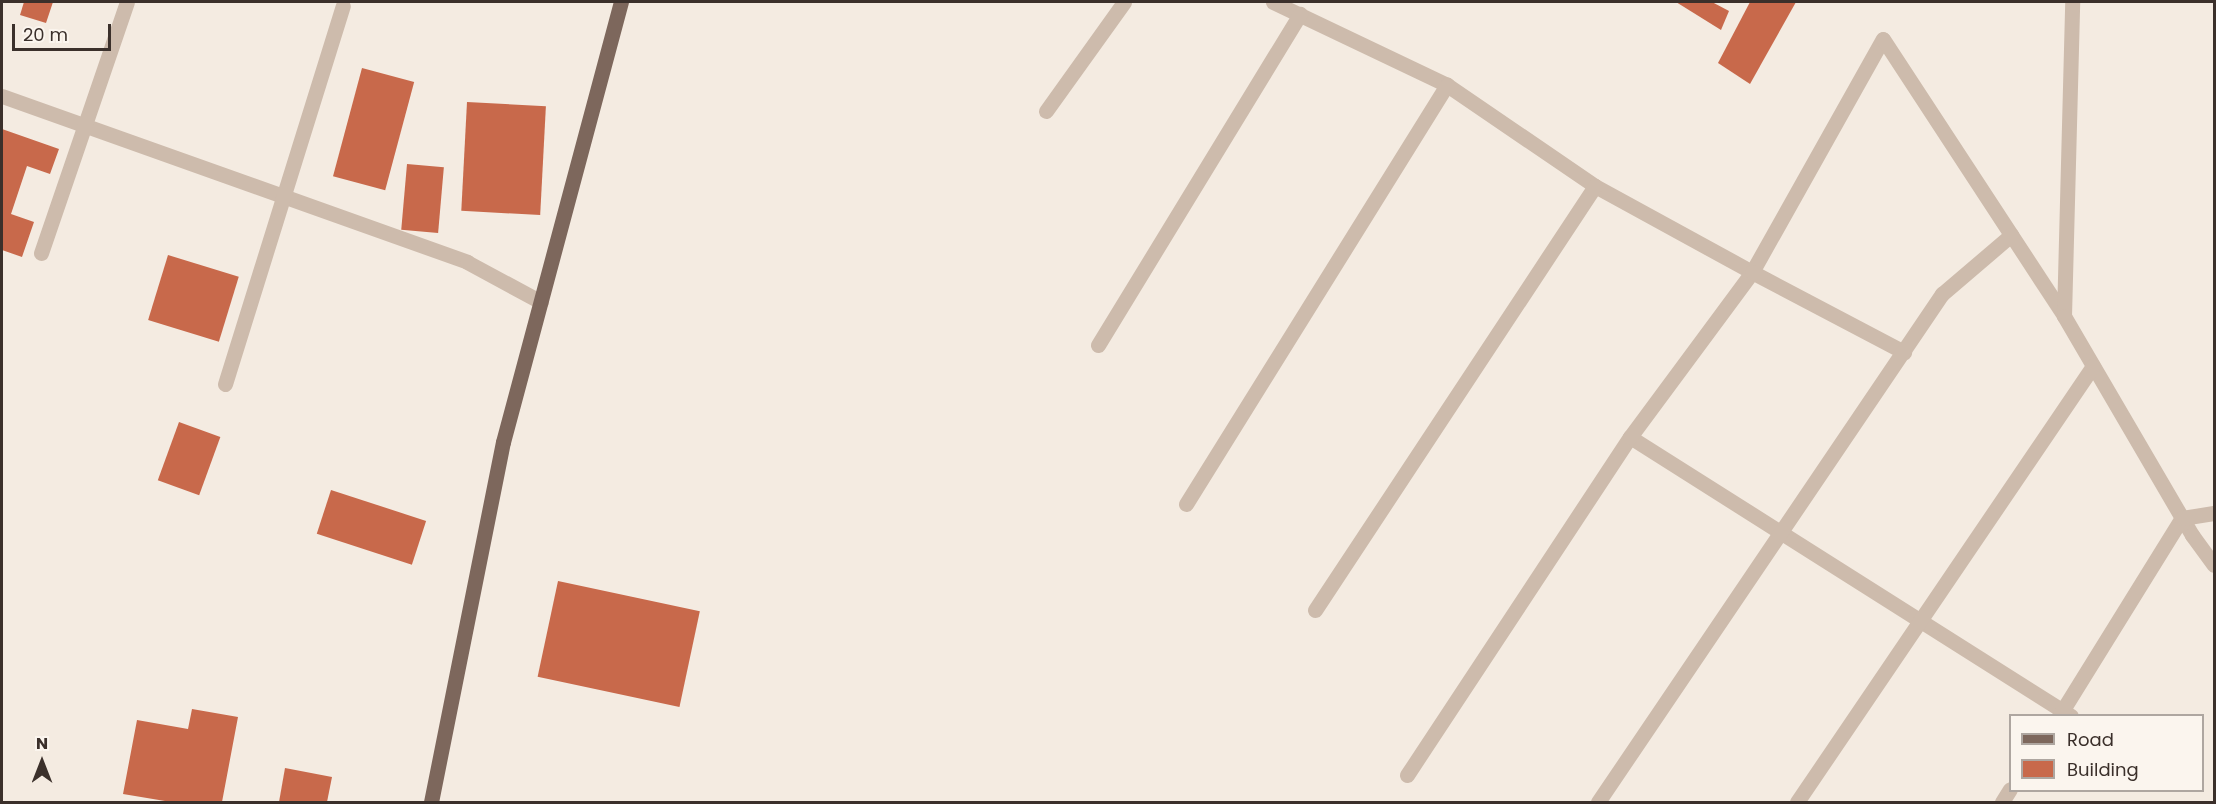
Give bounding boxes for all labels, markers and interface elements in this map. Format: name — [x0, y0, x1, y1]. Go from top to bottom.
scale bar — [15, 12, 114, 50]
text: 20 m — [23, 22, 68, 47]
legend — [2009, 714, 2204, 792]
text: Road — [2067, 727, 2114, 752]
north arrow — [12, 732, 72, 792]
text: N — [36, 732, 48, 755]
text: Building — [2067, 757, 2139, 782]

